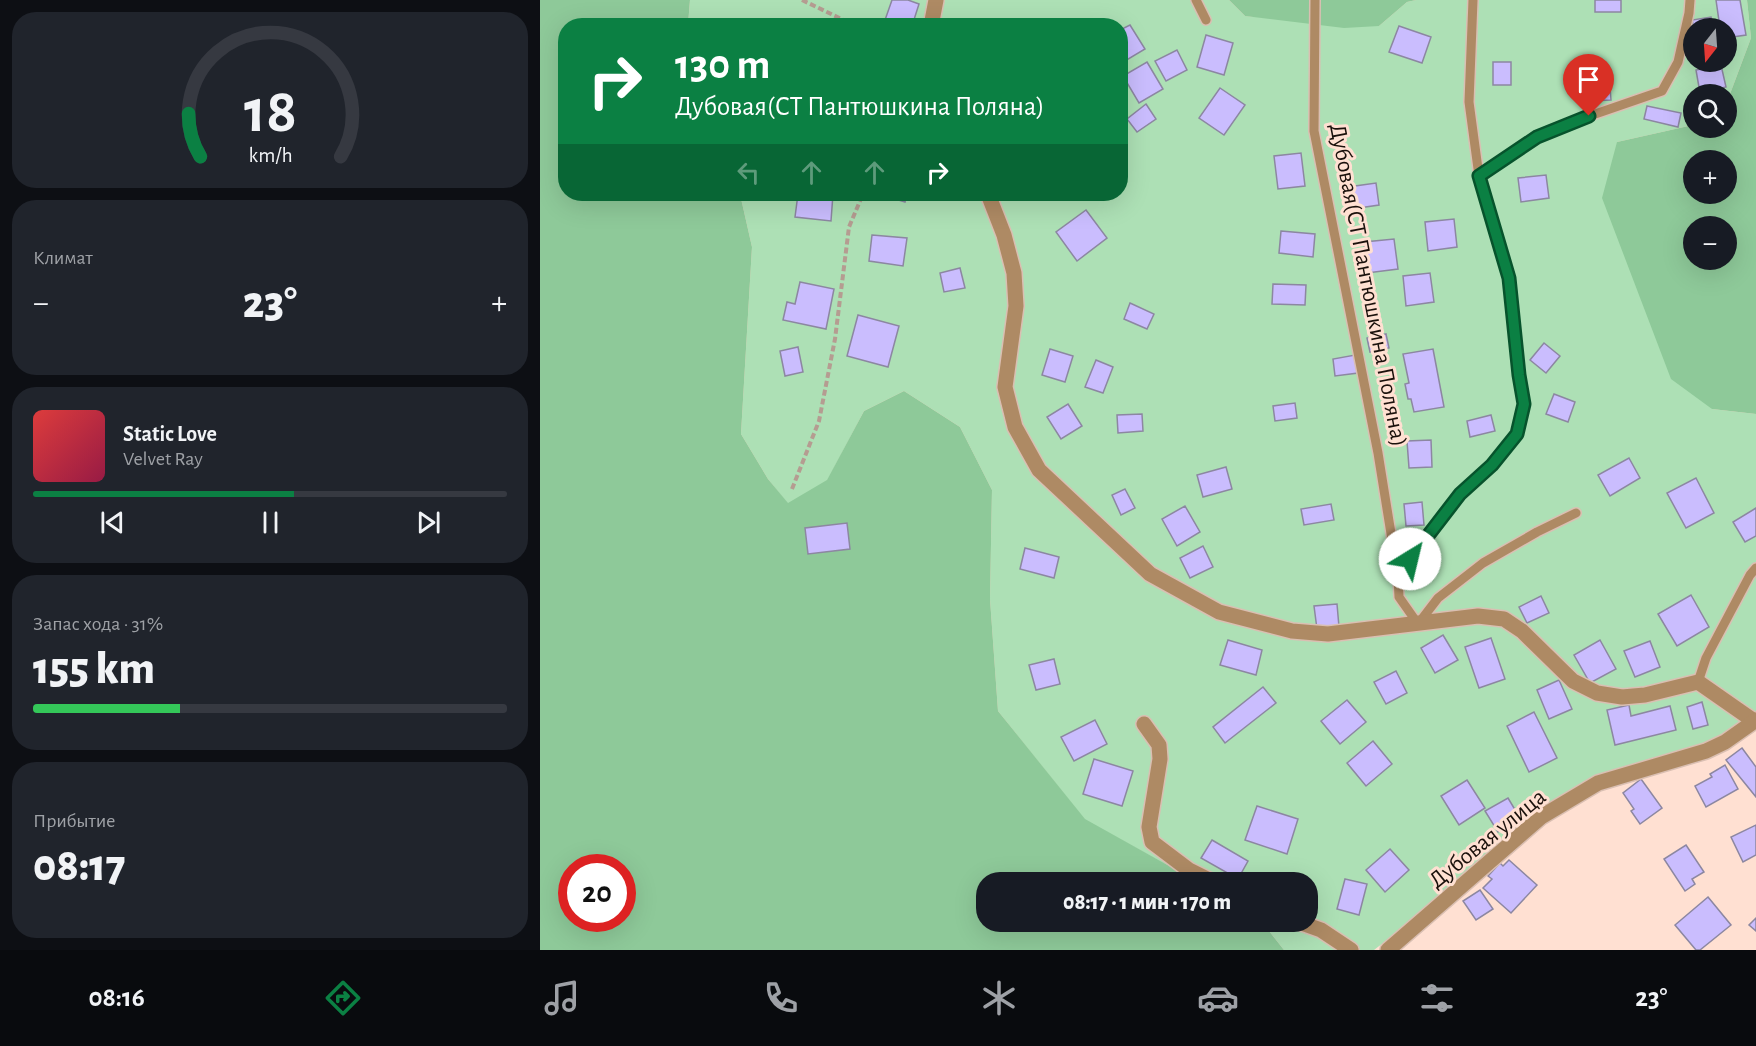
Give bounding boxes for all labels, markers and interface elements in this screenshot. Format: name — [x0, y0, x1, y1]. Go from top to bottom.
north arrow — [1683, 18, 1737, 72]
map controls — [1683, 18, 1737, 270]
icon: right — [576, 42, 654, 120]
text: 130 m — [675, 44, 770, 86]
pin — [1563, 54, 1614, 116]
icon: arrive — [1572, 63, 1605, 96]
text: 18 — [243, 81, 297, 143]
button: search — [1683, 84, 1737, 138]
text: Дубовая(СТ Пантюшкина Поляна) — [675, 93, 1045, 120]
street label: Дубовая(СТ Пантюшкина Поляна) — [1325, 122, 1411, 449]
text: km/h — [248, 145, 292, 166]
button: + — [1683, 150, 1737, 204]
icon: left — [732, 156, 765, 189]
icon: ahead — [795, 156, 828, 189]
icon: ahead — [858, 156, 891, 189]
icon: right — [921, 156, 954, 189]
button: − — [1683, 216, 1737, 270]
text: Климат — [33, 248, 93, 268]
text: 23° — [243, 281, 297, 326]
text: − — [33, 287, 49, 320]
text: + — [491, 287, 507, 320]
text: Static Love — [123, 423, 217, 445]
text: Velvet Ray — [123, 449, 203, 469]
icon: previous — [96, 506, 129, 539]
icon: pause — [254, 506, 287, 539]
icon: next — [412, 506, 445, 539]
position arrow — [1378, 527, 1442, 591]
text: Запас хода · 31% — [33, 614, 163, 634]
text: 155 km — [33, 647, 155, 692]
street label: Дубовая улица — [1425, 785, 1551, 893]
text: Прибытие — [33, 811, 115, 831]
text: 08:17 — [33, 844, 126, 889]
speed limit sign: 20 — [558, 854, 636, 932]
text: 08:17 · 1 мин · 170 m — [1063, 891, 1231, 913]
icon: directions — [322, 977, 364, 1019]
icon: music — [541, 977, 583, 1019]
icon: phone — [760, 977, 802, 1019]
icon: climate — [978, 977, 1020, 1019]
icon: car — [1197, 977, 1239, 1019]
icon: filters — [1416, 977, 1458, 1019]
text: 08:16 — [88, 984, 145, 1011]
text: 23° — [1635, 984, 1668, 1011]

